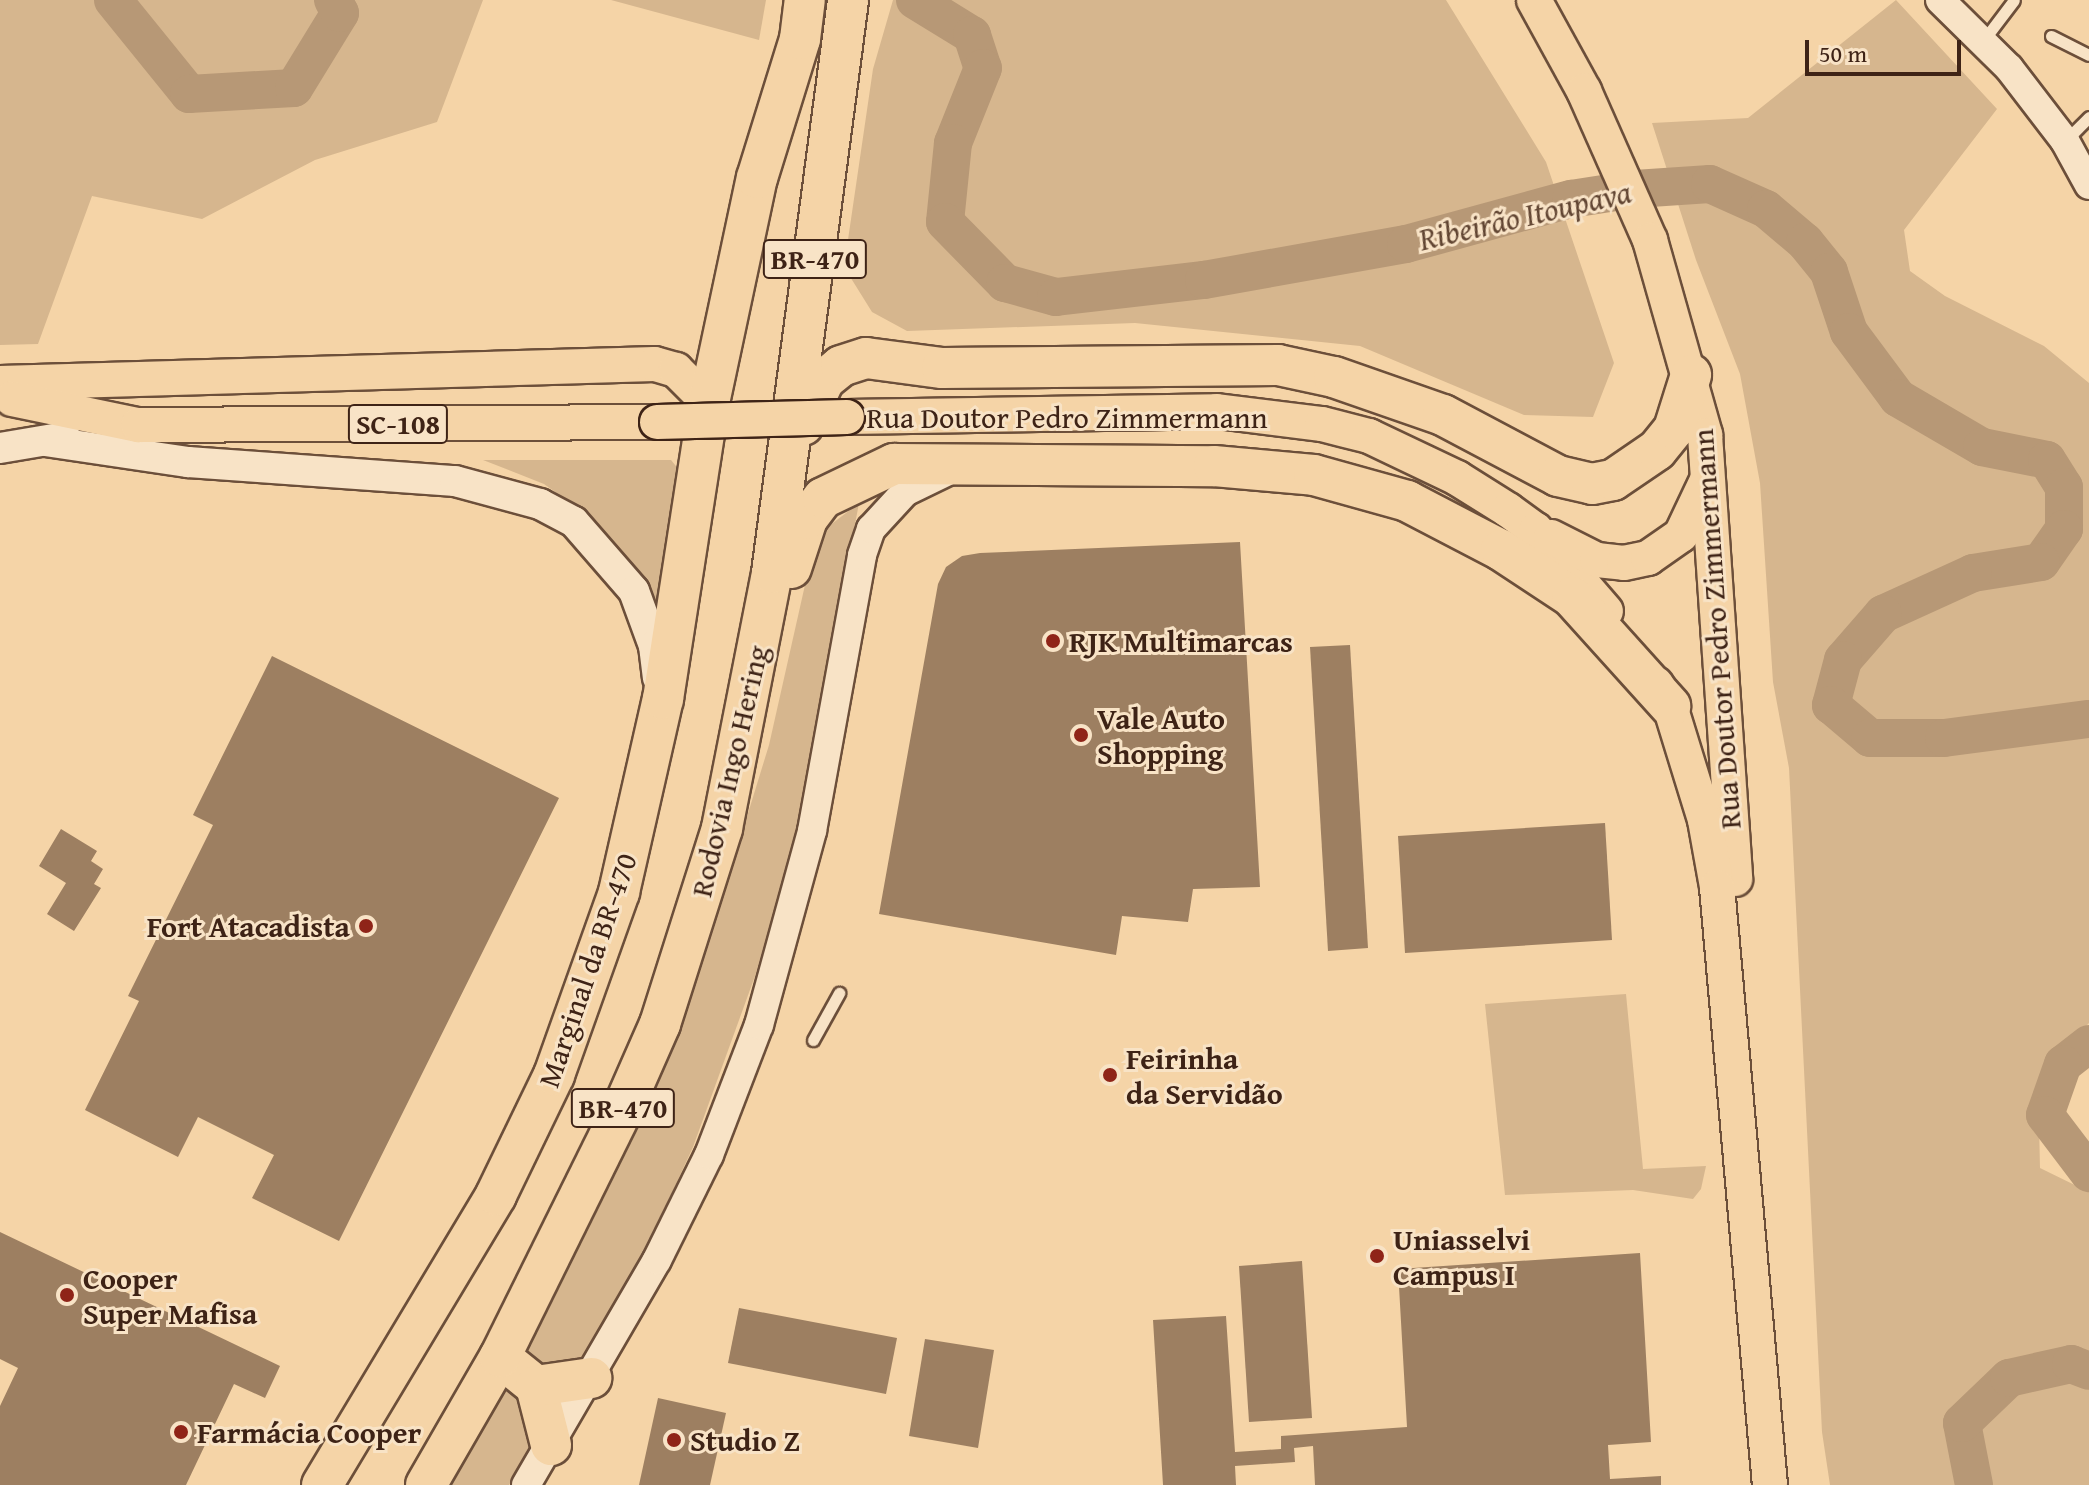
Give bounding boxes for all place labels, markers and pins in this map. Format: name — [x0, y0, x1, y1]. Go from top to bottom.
place label: RJK Multimarcas — [1069, 623, 1293, 659]
marker: RJK Multimarcas — [1044, 632, 1062, 650]
place label: Vale Auto Shopping — [1097, 700, 1225, 770]
marker: Vale Auto Shopping — [1072, 726, 1090, 744]
place label: Fort Atacadista — [147, 908, 350, 944]
marker: Fort Atacadista — [357, 917, 375, 935]
place label: Feirinha da Servidão — [1126, 1040, 1283, 1110]
marker: Feirinha da Servidão — [1101, 1066, 1119, 1084]
place label: Uniasselvi Campus I — [1393, 1221, 1530, 1292]
marker: Uniasselvi Campus I — [1368, 1247, 1386, 1265]
place label: Cooper Super Mafisa — [83, 1260, 257, 1330]
marker: Cooper Super Mafisa — [58, 1286, 76, 1304]
place label: Farmácia Cooper — [197, 1414, 421, 1450]
place label: Studio Z — [690, 1422, 800, 1458]
marker: Farmácia Cooper — [172, 1423, 190, 1441]
marker: Studio Z — [665, 1431, 683, 1449]

